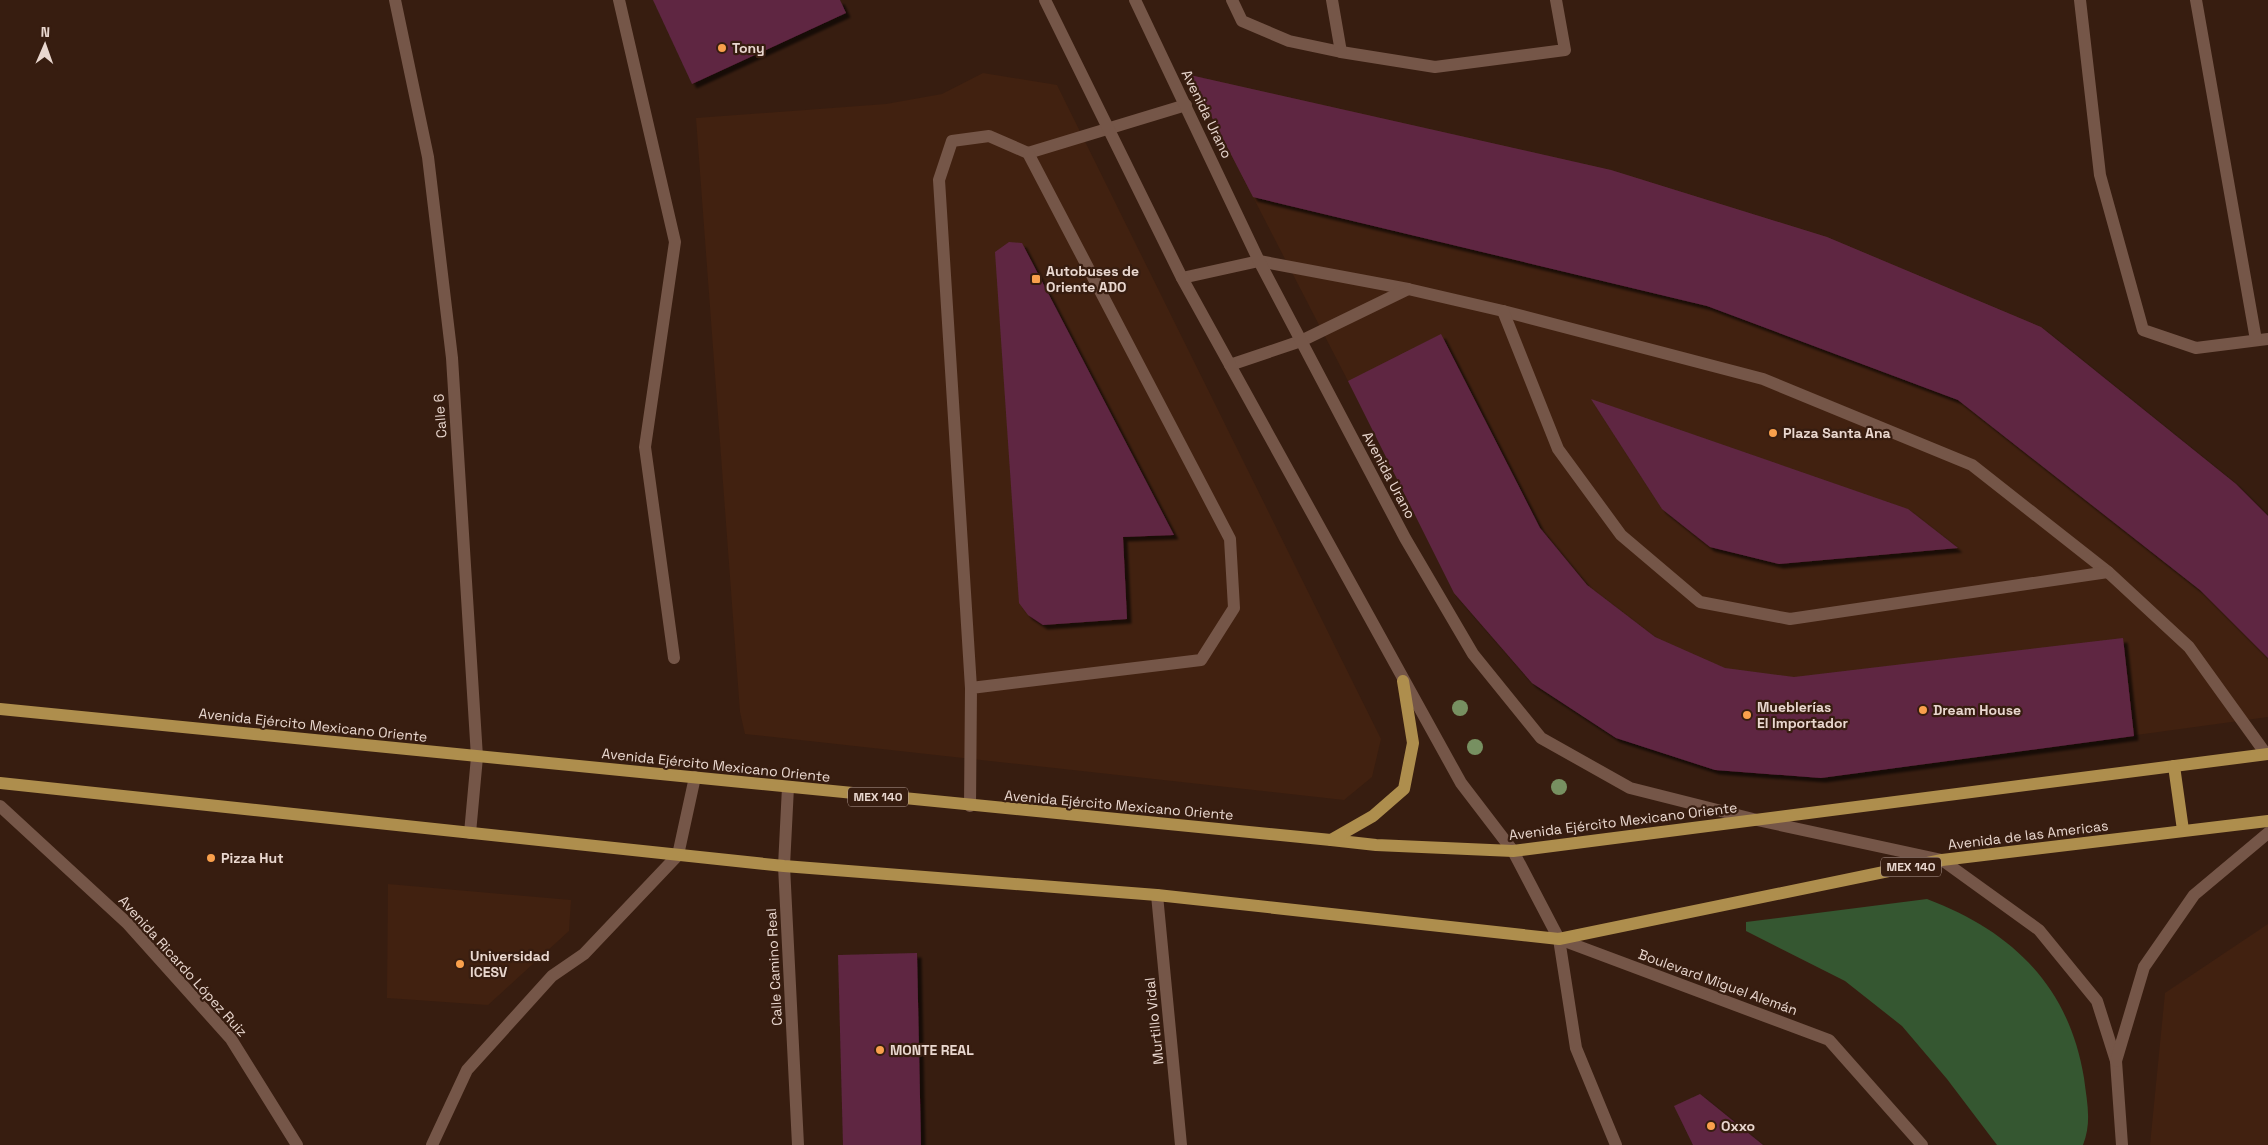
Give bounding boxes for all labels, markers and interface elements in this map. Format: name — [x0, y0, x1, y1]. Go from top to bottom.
north arrow — [20, 20, 70, 70]
text: N — [40, 23, 50, 41]
place label: Tony — [732, 39, 765, 57]
marker: Tony — [716, 42, 728, 54]
street label: Avenida Urano — [1178, 67, 1236, 161]
place label: Autobuses de Oriente ADO — [1046, 262, 1139, 296]
marker: Autobuses de Oriente ADO — [1030, 273, 1042, 285]
street label: Calle 6 — [429, 393, 451, 439]
place label: Plaza Santa Ana — [1783, 424, 1891, 442]
marker: Plaza Santa Ana — [1767, 427, 1779, 439]
street label: Avenida Urano — [1358, 428, 1420, 522]
place label: Mueblerías El Importador — [1757, 698, 1849, 732]
place label: Dream House — [1933, 701, 2021, 719]
street label: Avenida Ejército Mexicano Oriente — [198, 704, 428, 746]
marker: Dream House — [1917, 704, 1929, 716]
marker: Mueblerías El Importador — [1741, 709, 1753, 721]
street label: Avenida Ejército Mexicano Oriente — [601, 744, 831, 786]
street label: Avenida Ejército Mexicano Oriente — [1004, 786, 1234, 824]
road number: MEX 140 — [848, 788, 908, 806]
street label: Avenida Ejército Mexicano Oriente — [1508, 798, 1738, 844]
street label: Avenida de las Americas — [1947, 816, 2109, 854]
place label: Pizza Hut — [221, 849, 284, 867]
marker: Pizza Hut — [205, 852, 217, 864]
road number: MEX 140 — [1881, 858, 1941, 876]
street label: Avenida Ricardo López Ruiz — [115, 892, 251, 1040]
street label: Calle Camino Real — [762, 908, 786, 1026]
street label: Boulevard Miguel Alemán — [1636, 945, 1800, 1019]
place label: Universidad ICESV — [470, 947, 550, 981]
marker: Universidad ICESV — [454, 958, 466, 970]
street label: Murtillo Vidal — [1140, 977, 1168, 1065]
place label: MONTE REAL — [890, 1041, 974, 1059]
marker: MONTE REAL — [874, 1044, 886, 1056]
place label: Oxxo — [1721, 1117, 1755, 1135]
marker: Oxxo — [1705, 1120, 1717, 1132]

